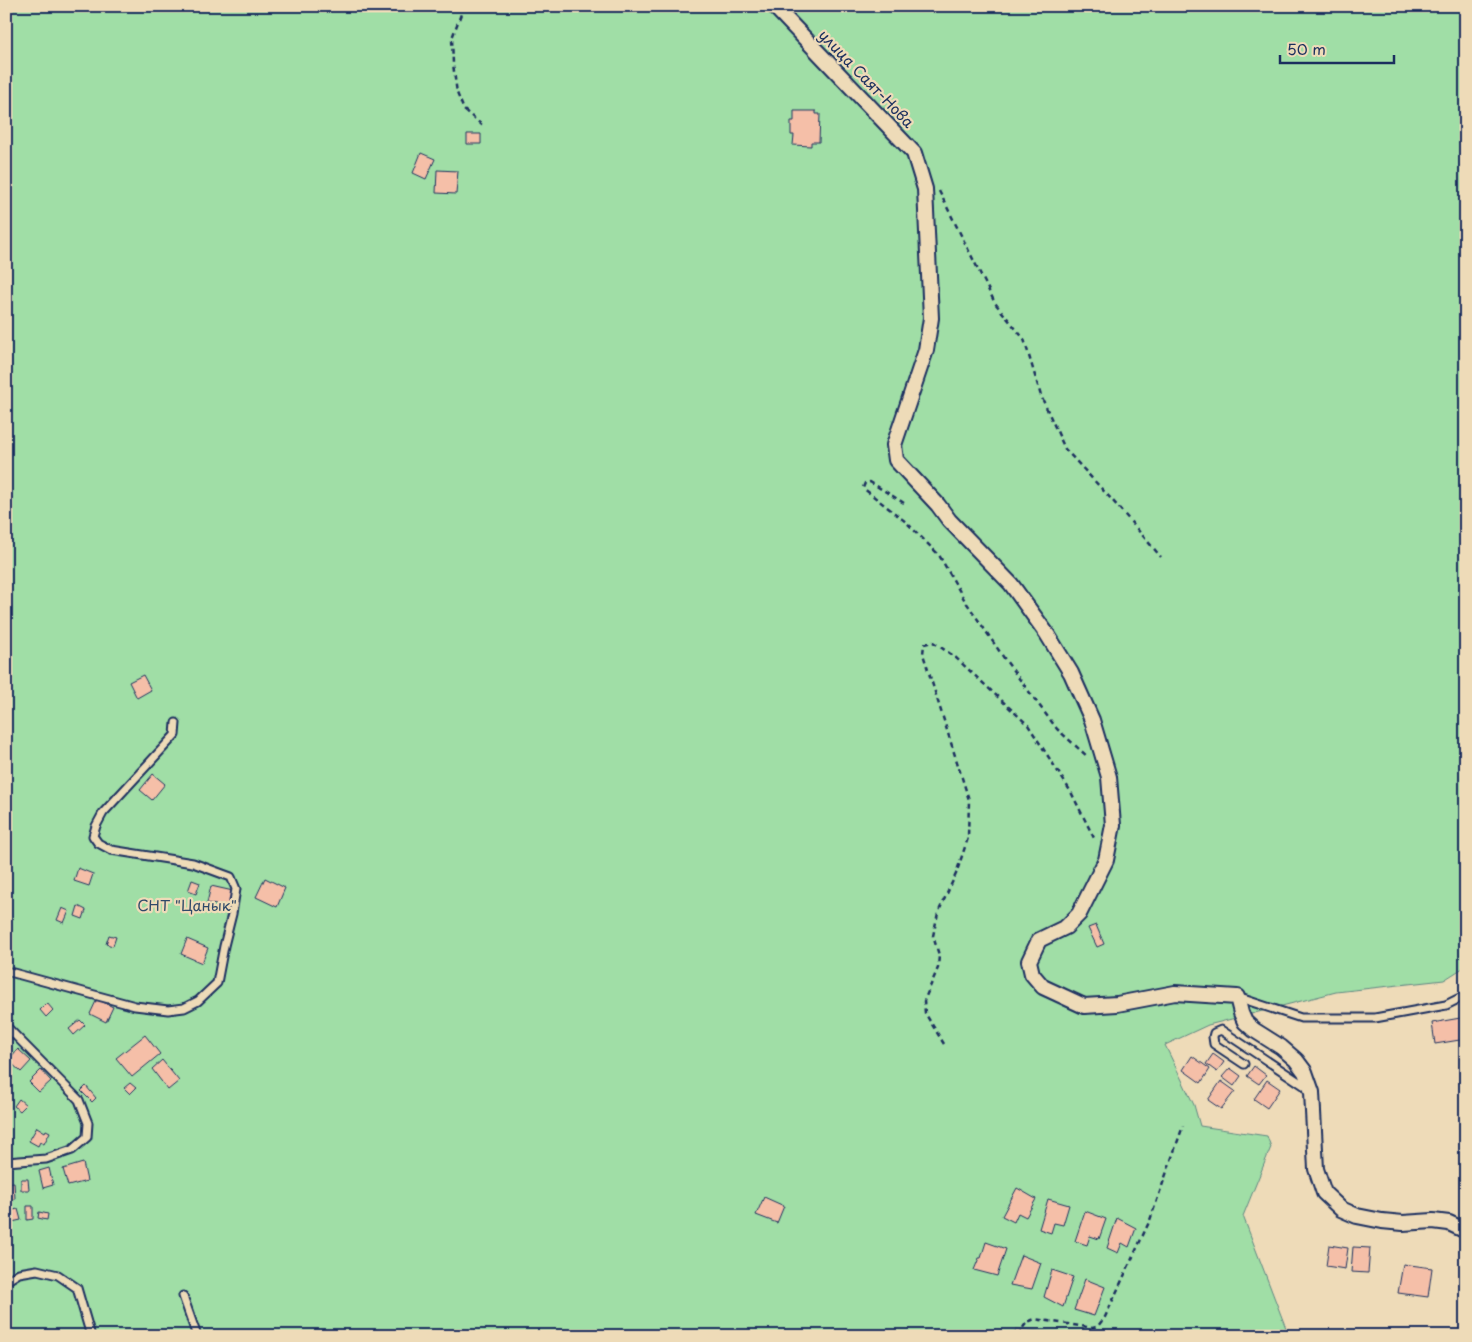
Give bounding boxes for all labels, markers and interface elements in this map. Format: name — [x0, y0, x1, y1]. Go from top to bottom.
street label: улица Саят-Нова — [814, 23, 921, 133]
scale bar — [1280, 32, 1393, 64]
text: 50 m — [1287, 37, 1326, 60]
park label: СНТ "Цанык" — [137, 893, 237, 916]

